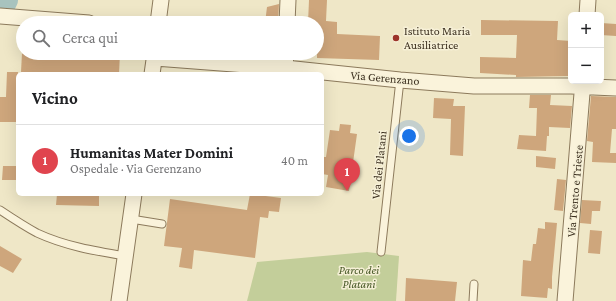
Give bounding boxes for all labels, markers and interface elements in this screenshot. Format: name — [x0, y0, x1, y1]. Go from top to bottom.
map controls — [568, 12, 604, 84]
button: + — [568, 12, 604, 48]
search box — [16, 16, 324, 60]
place label: Istituto Maria Ausiliatrice — [404, 24, 471, 52]
icon: search — [30, 27, 52, 49]
text: Cerca qui — [62, 30, 118, 46]
marker: Istituto Maria Ausiliatrice — [391, 33, 401, 43]
button: − — [568, 48, 604, 84]
street label: Via Gerenzano — [350, 68, 420, 88]
text: Vicino — [32, 89, 78, 108]
your location — [399, 126, 419, 146]
street label: Via dei Platani — [368, 130, 390, 200]
street label: Via Trento e Trieste — [564, 144, 586, 238]
text: Humanitas Mater Domini — [70, 145, 233, 161]
text: 1 — [43, 153, 47, 168]
text: 40 m — [281, 153, 308, 168]
pin: 1 — [334, 158, 360, 191]
text: Ospedale · Via Gerenzano — [70, 161, 201, 176]
park label: Parco dei Platani — [339, 263, 380, 291]

